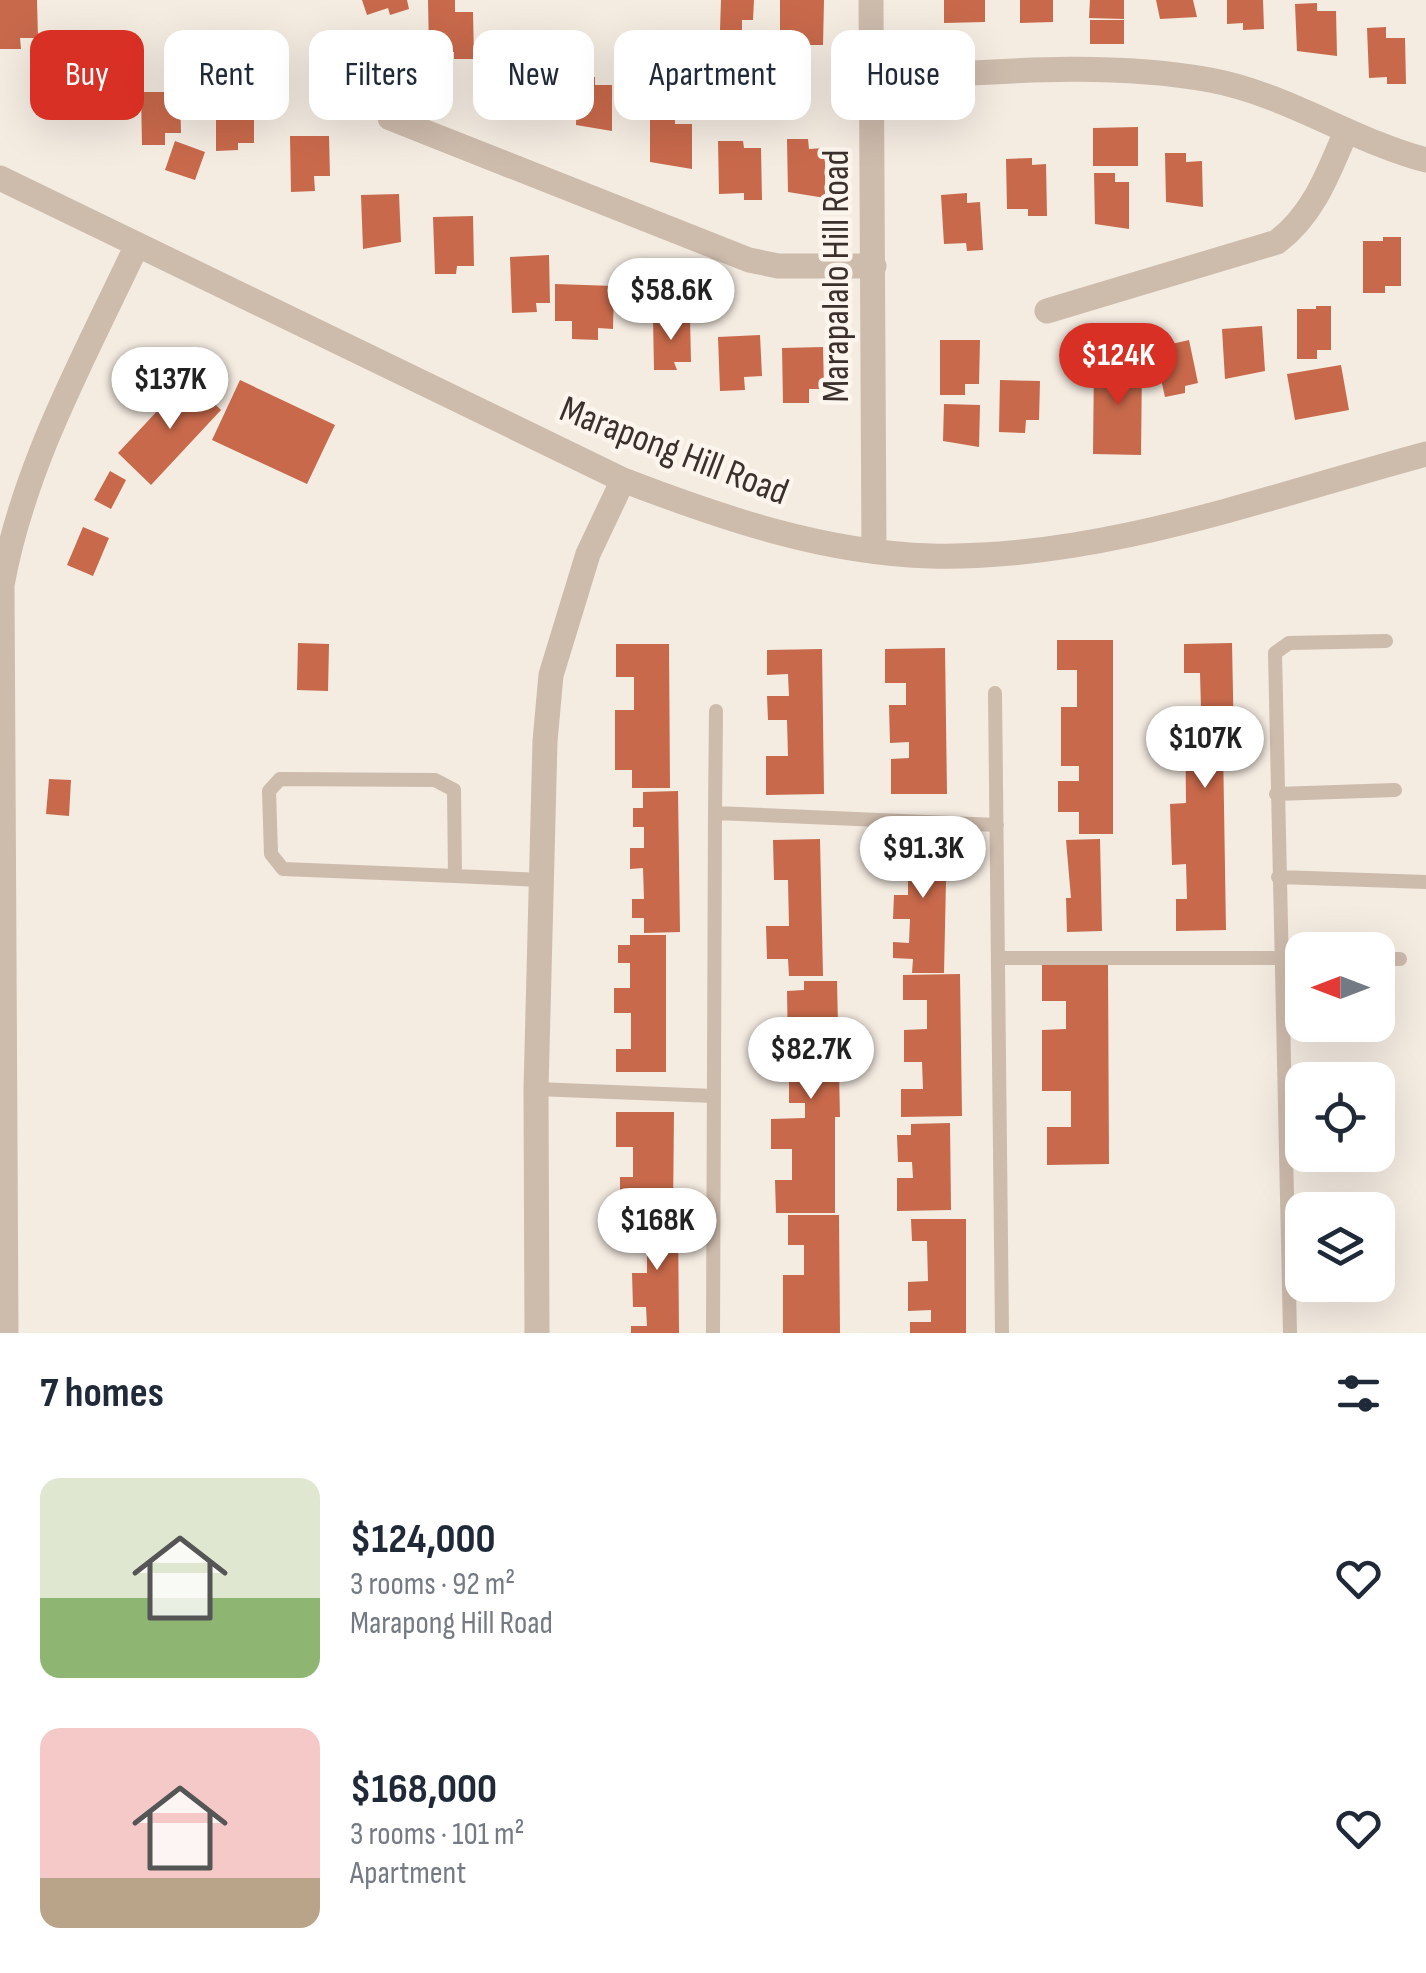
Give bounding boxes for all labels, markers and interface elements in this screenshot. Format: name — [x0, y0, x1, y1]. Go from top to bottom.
chip: Buy — [30, 30, 144, 120]
chip: Rent — [164, 30, 289, 120]
chip: Filters — [309, 30, 453, 120]
chip: New — [473, 30, 594, 120]
chip: Apartment — [614, 30, 811, 120]
chip: House — [831, 30, 975, 120]
street label: Marapalalo Hill Road — [814, 150, 859, 402]
pin: $58.6K — [590, 258, 752, 343]
text: $58.6K — [630, 271, 712, 310]
pin: $124K — [1048, 323, 1188, 408]
text: $124K — [1081, 336, 1155, 375]
pin: $137K — [100, 347, 240, 432]
text: $137K — [133, 360, 207, 399]
street label: Marapong Hill Road — [553, 387, 795, 515]
pin: $107K — [1135, 706, 1275, 791]
text: $107K — [1168, 719, 1242, 758]
pin: $91.3K — [842, 816, 1004, 901]
text: $91.3K — [882, 829, 964, 868]
north arrow — [1285, 932, 1395, 1042]
map controls — [1285, 932, 1395, 1302]
pin: $82.7K — [730, 1017, 892, 1102]
text: $82.7K — [770, 1030, 852, 1069]
button: locate — [1285, 1062, 1395, 1172]
pin: $168K — [587, 1188, 727, 1273]
button: layers — [1285, 1192, 1395, 1302]
text: $168K — [620, 1201, 694, 1240]
icon: filters — [1331, 1366, 1386, 1421]
text: 7 homes — [40, 1368, 164, 1419]
text: $124,000 — [350, 1514, 496, 1565]
icon: home — [120, 1518, 240, 1638]
icon: heart — [1331, 1551, 1386, 1606]
text: 3 rooms · 92 m² — [350, 1565, 515, 1604]
text: Marapong Hill Road — [350, 1604, 553, 1643]
text: $168,000 — [350, 1764, 497, 1815]
icon: home — [120, 1768, 240, 1888]
icon: heart — [1331, 1801, 1386, 1856]
text: 3 rooms · 101 m² — [350, 1815, 525, 1854]
text: Apartment — [350, 1854, 466, 1893]

